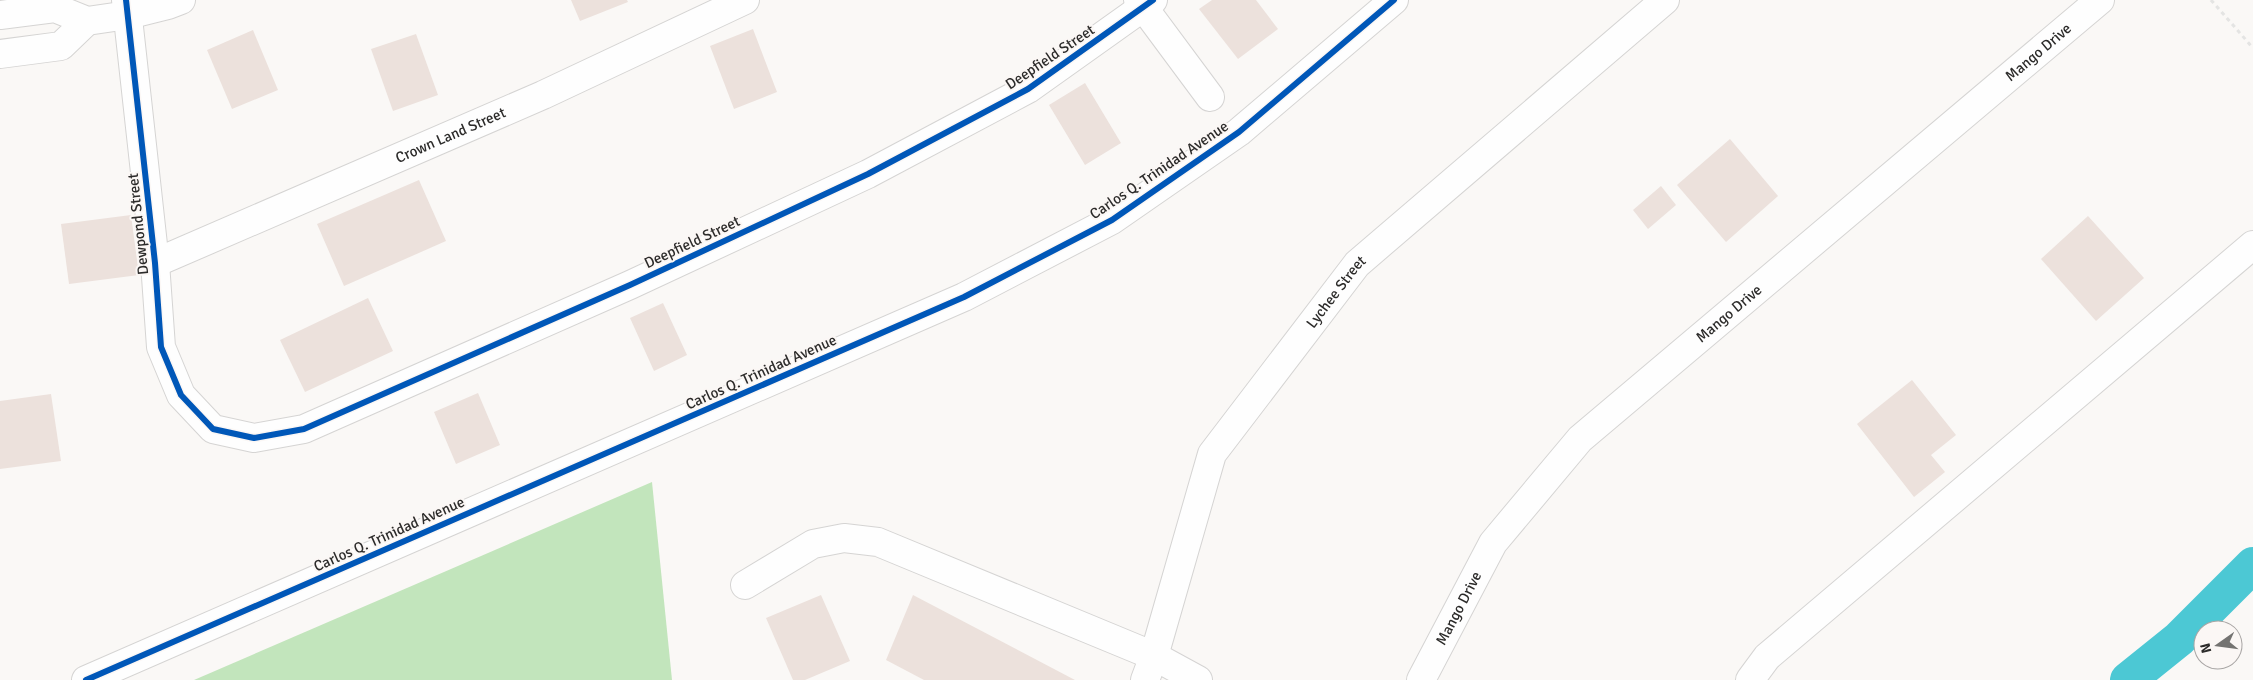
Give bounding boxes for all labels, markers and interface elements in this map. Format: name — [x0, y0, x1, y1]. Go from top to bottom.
street label: Mango Drive — [2002, 19, 2075, 85]
street label: Deepfield Street — [1002, 21, 1098, 93]
street label: Crown Land Street — [393, 103, 508, 167]
street label: Carlos Q. Trinidad Avenue — [1086, 117, 1232, 223]
street label: Dewpond Street — [124, 172, 152, 276]
street label: Deepfield Street — [641, 212, 743, 272]
street label: Lychee Street — [1302, 252, 1369, 332]
street label: Mango Drive — [1692, 281, 1765, 346]
street label: Carlos Q. Trinidad Avenue — [683, 331, 839, 413]
street label: Carlos Q. Trinidad Avenue — [311, 493, 467, 575]
street label: Mango Drive — [1432, 568, 1485, 648]
north arrow — [2193, 620, 2243, 670]
text: N — [2196, 641, 2215, 655]

